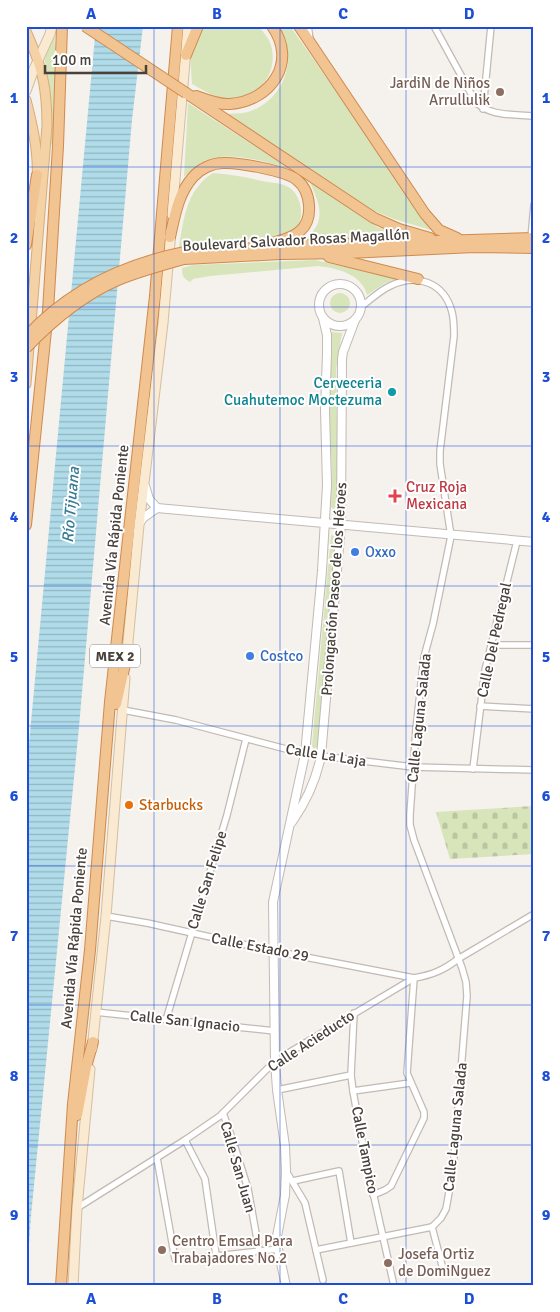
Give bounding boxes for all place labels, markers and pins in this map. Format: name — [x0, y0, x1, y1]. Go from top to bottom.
place label: JardiN de Niños Arrullulik — [390, 74, 490, 109]
marker: JardiN de Niños Arrullulik — [494, 86, 506, 98]
place label: Cerveceria Cuahutemoc Moctezuma — [224, 374, 382, 409]
marker: Cerveceria Cuahutemoc Moctezuma — [386, 386, 398, 398]
place label: Cruz Roja Mexicana — [406, 478, 467, 513]
marker: Cruz Roja Mexicana — [388, 489, 402, 503]
place label: Oxxo — [365, 543, 396, 561]
marker: Oxxo — [349, 546, 361, 558]
place label: Costco — [260, 647, 303, 665]
marker: Costco — [244, 650, 256, 662]
place label: Starbucks — [139, 796, 203, 814]
marker: Starbucks — [123, 799, 135, 811]
place label: Centro Emsad Para Trabajadores No.2 — [172, 1232, 293, 1267]
marker: Centro Emsad Para Trabajadores No.2 — [156, 1244, 168, 1256]
place label: Josefa Ortiz de DomiNguez — [398, 1245, 491, 1280]
marker: Josefa Ortiz de DomiNguez — [382, 1257, 394, 1269]

